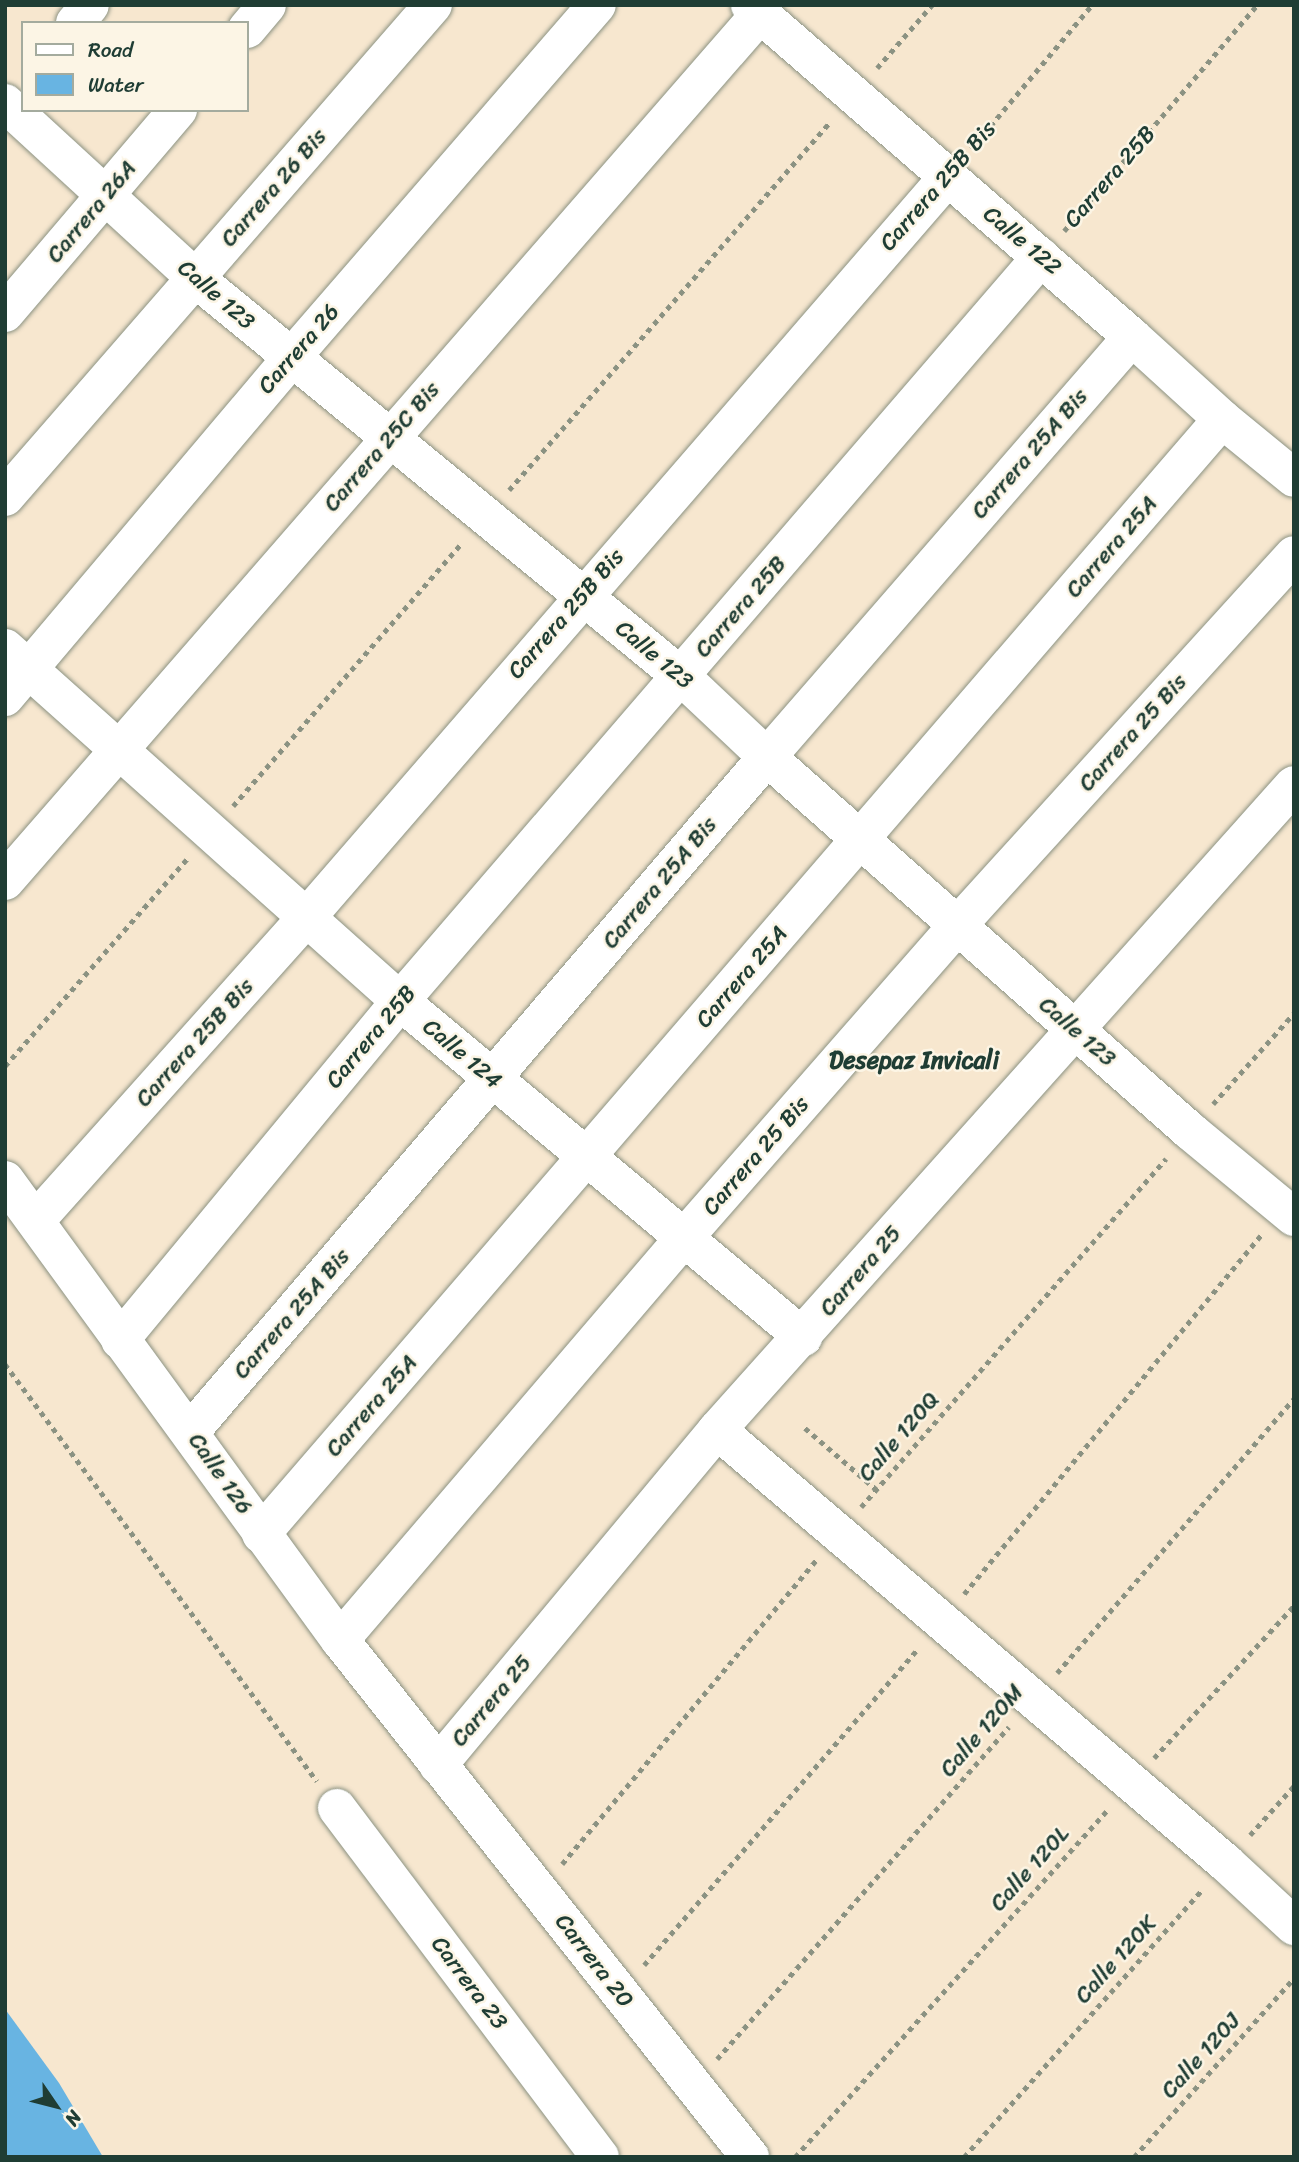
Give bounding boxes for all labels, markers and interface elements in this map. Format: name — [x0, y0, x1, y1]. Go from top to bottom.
legend — [21, 21, 248, 112]
text: Road — [88, 31, 133, 69]
text: Water — [88, 66, 143, 104]
street label: Carrera 25B Bis — [874, 116, 1002, 256]
street label: Carrera 25B — [1058, 121, 1162, 233]
street label: Carrera 26 Bis — [215, 123, 333, 253]
street label: Carrera 26A — [41, 155, 143, 269]
street label: Calle 122 — [977, 200, 1067, 282]
street label: Calle 123 — [172, 254, 260, 336]
street label: Carrera 26 — [253, 298, 345, 400]
street label: Carrera 25C Bis — [318, 377, 446, 517]
street label: Carrera 25A Bis — [966, 383, 1094, 525]
street label: Carrera 25A — [1060, 490, 1164, 604]
street label: Carrera 25B Bis — [502, 544, 630, 684]
street label: Carrera 25B — [689, 551, 793, 663]
street label: Calle 123 — [610, 615, 698, 695]
street label: Carrera 25 Bis — [1073, 669, 1193, 797]
street label: Carrera 25A Bis — [597, 812, 723, 954]
street label: Carrera 25A — [690, 920, 794, 1034]
street label: Carrera 25B Bis — [130, 973, 260, 1113]
street label: Carrera 25B — [320, 980, 422, 1094]
street label: Calle 123 — [1033, 991, 1121, 1073]
street label: Calle 124 — [417, 1013, 507, 1095]
district label: Desepaz Invicali — [829, 1047, 999, 1075]
street label: Carrera 25 Bis — [697, 1091, 815, 1221]
street label: Carrera 25 — [814, 1220, 908, 1322]
street label: Carrera 25A Bis — [228, 1243, 356, 1385]
street label: Carrera 25A — [320, 1349, 424, 1463]
street label: Calle 120Q — [853, 1387, 945, 1487]
street label: Calle 126 — [182, 1428, 258, 1520]
street label: Carrera 25 — [446, 1650, 538, 1752]
street label: Calle 120M — [934, 1679, 1030, 1783]
street label: Calle 120L — [985, 1821, 1075, 1917]
street label: Carrera 20 — [549, 1909, 639, 2013]
street label: Calle 120K — [1069, 1910, 1163, 2010]
street label: Carrera 23 — [425, 1931, 513, 2035]
street label: Calle 120J — [1156, 2008, 1246, 2104]
north arrow — [21, 2071, 91, 2141]
text: N — [56, 2103, 91, 2133]

